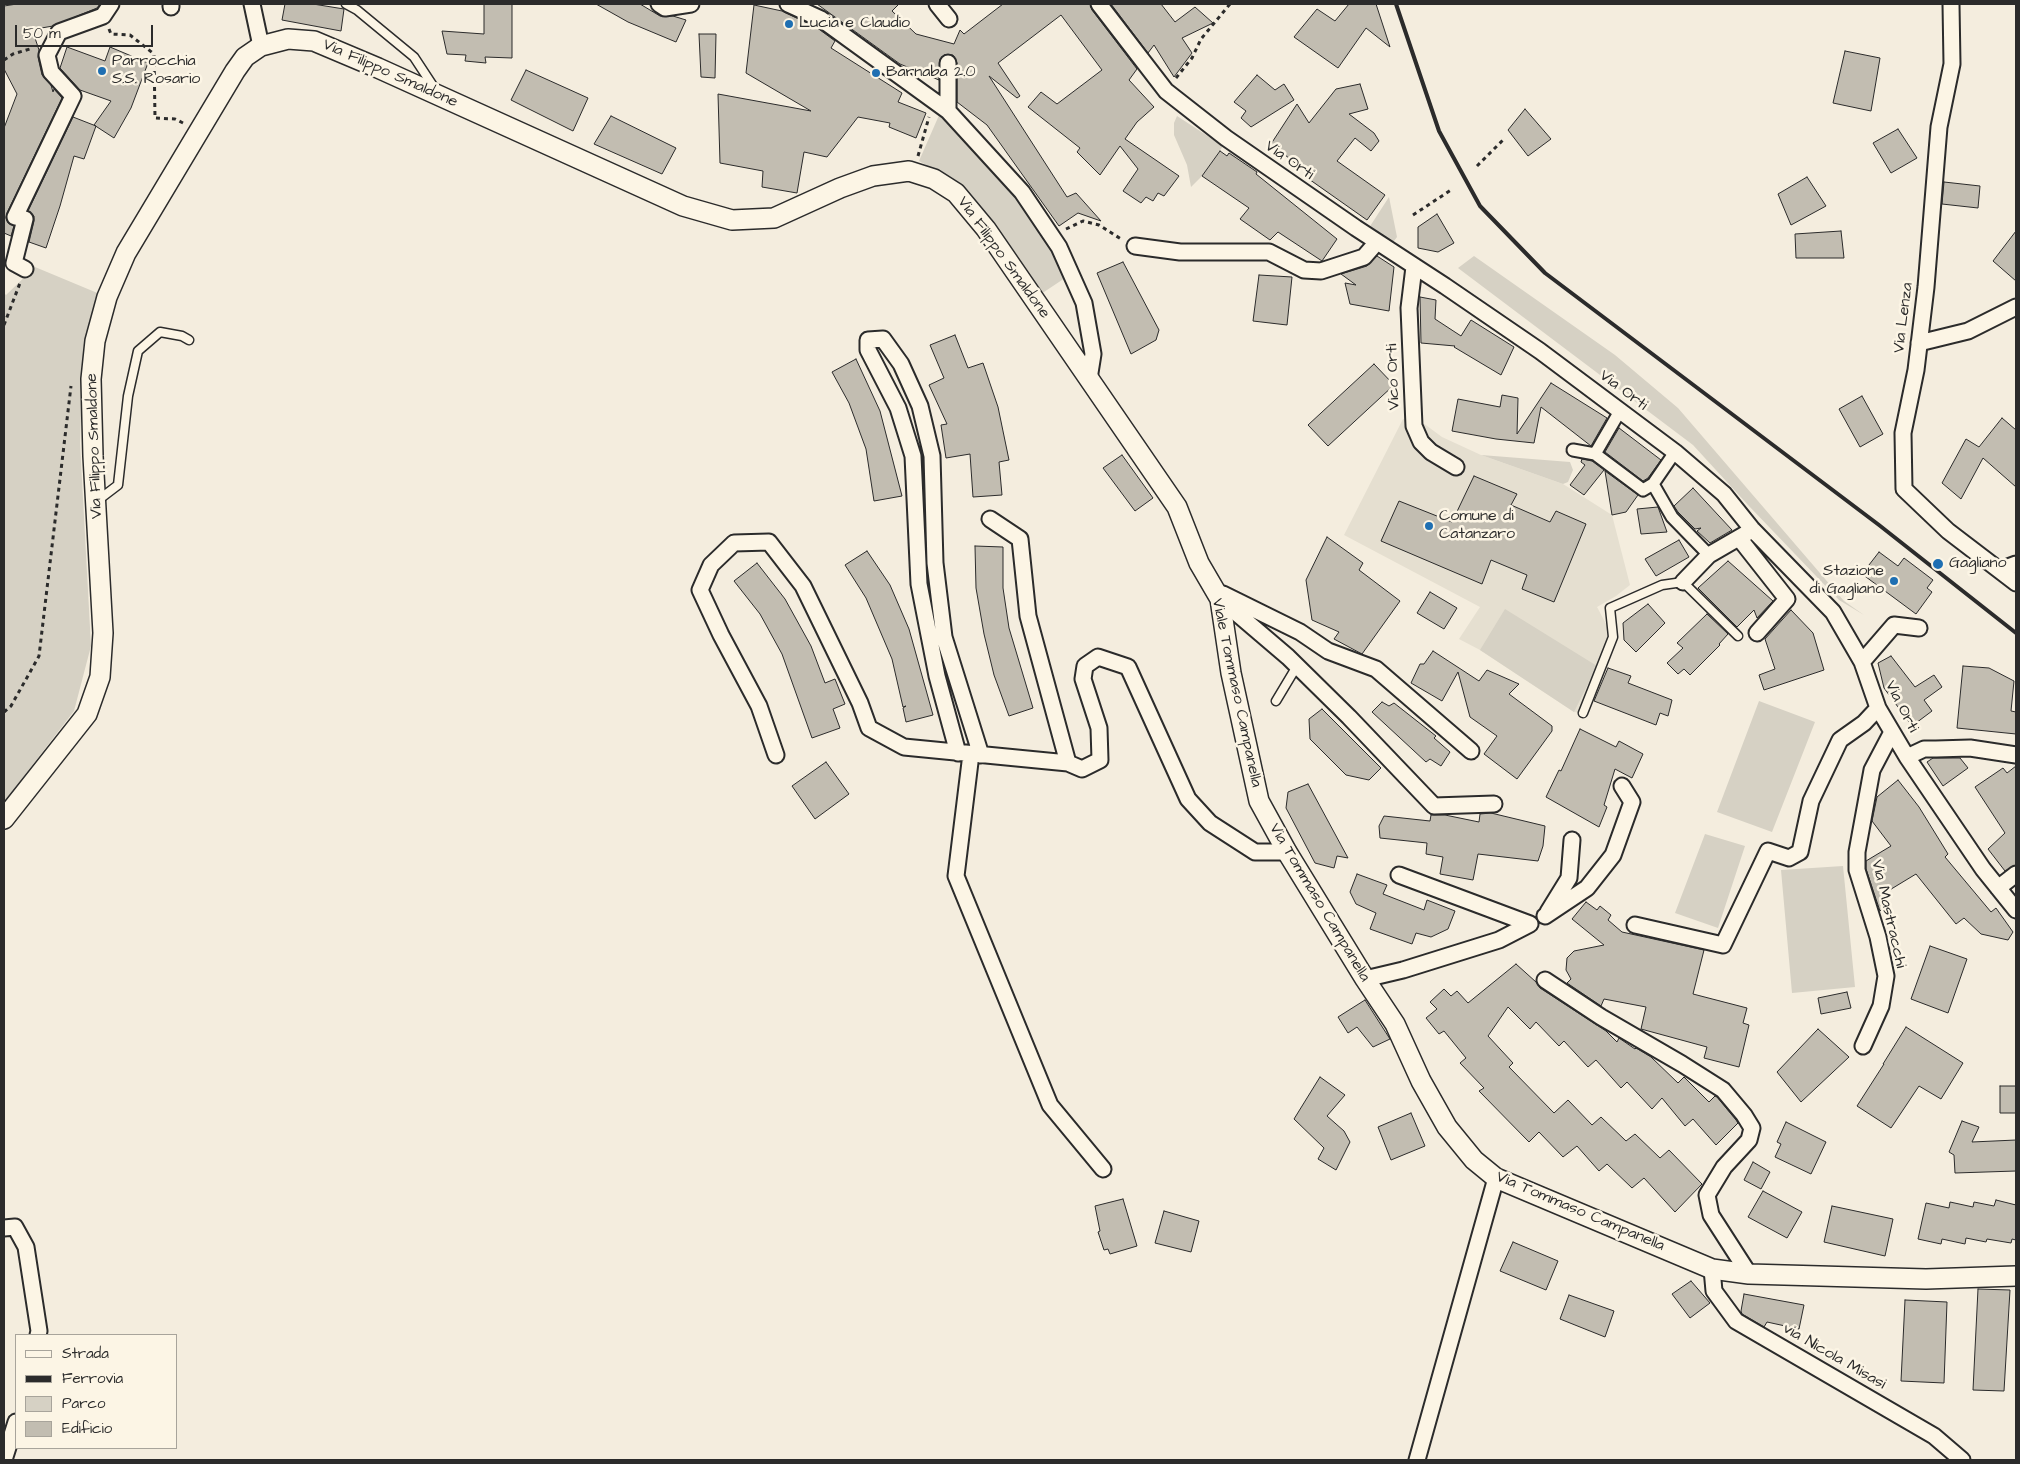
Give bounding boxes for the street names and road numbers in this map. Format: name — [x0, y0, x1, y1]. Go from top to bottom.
street label: Via Filippo Smaldone — [319, 36, 461, 112]
street label: Via Orti — [1261, 137, 1317, 185]
street label: Via Filippo Smaldone — [952, 193, 1054, 323]
street label: Via Lenza — [1890, 282, 1918, 354]
street label: Vico Orti — [1383, 343, 1405, 411]
street label: Via Orti — [1595, 367, 1651, 415]
street label: Via Filippo Smaldone — [83, 373, 107, 519]
street label: Viale Tommaso Campanella — [1207, 597, 1265, 789]
street label: Via Orti — [1880, 678, 1922, 736]
street label: Via Tommaso Campanella — [1264, 820, 1374, 986]
street label: Via Mastracchi — [1866, 858, 1910, 970]
street label: Via Tommaso Campanella — [1493, 1168, 1667, 1256]
street label: via Nicola Misasi — [1779, 1320, 1889, 1394]

